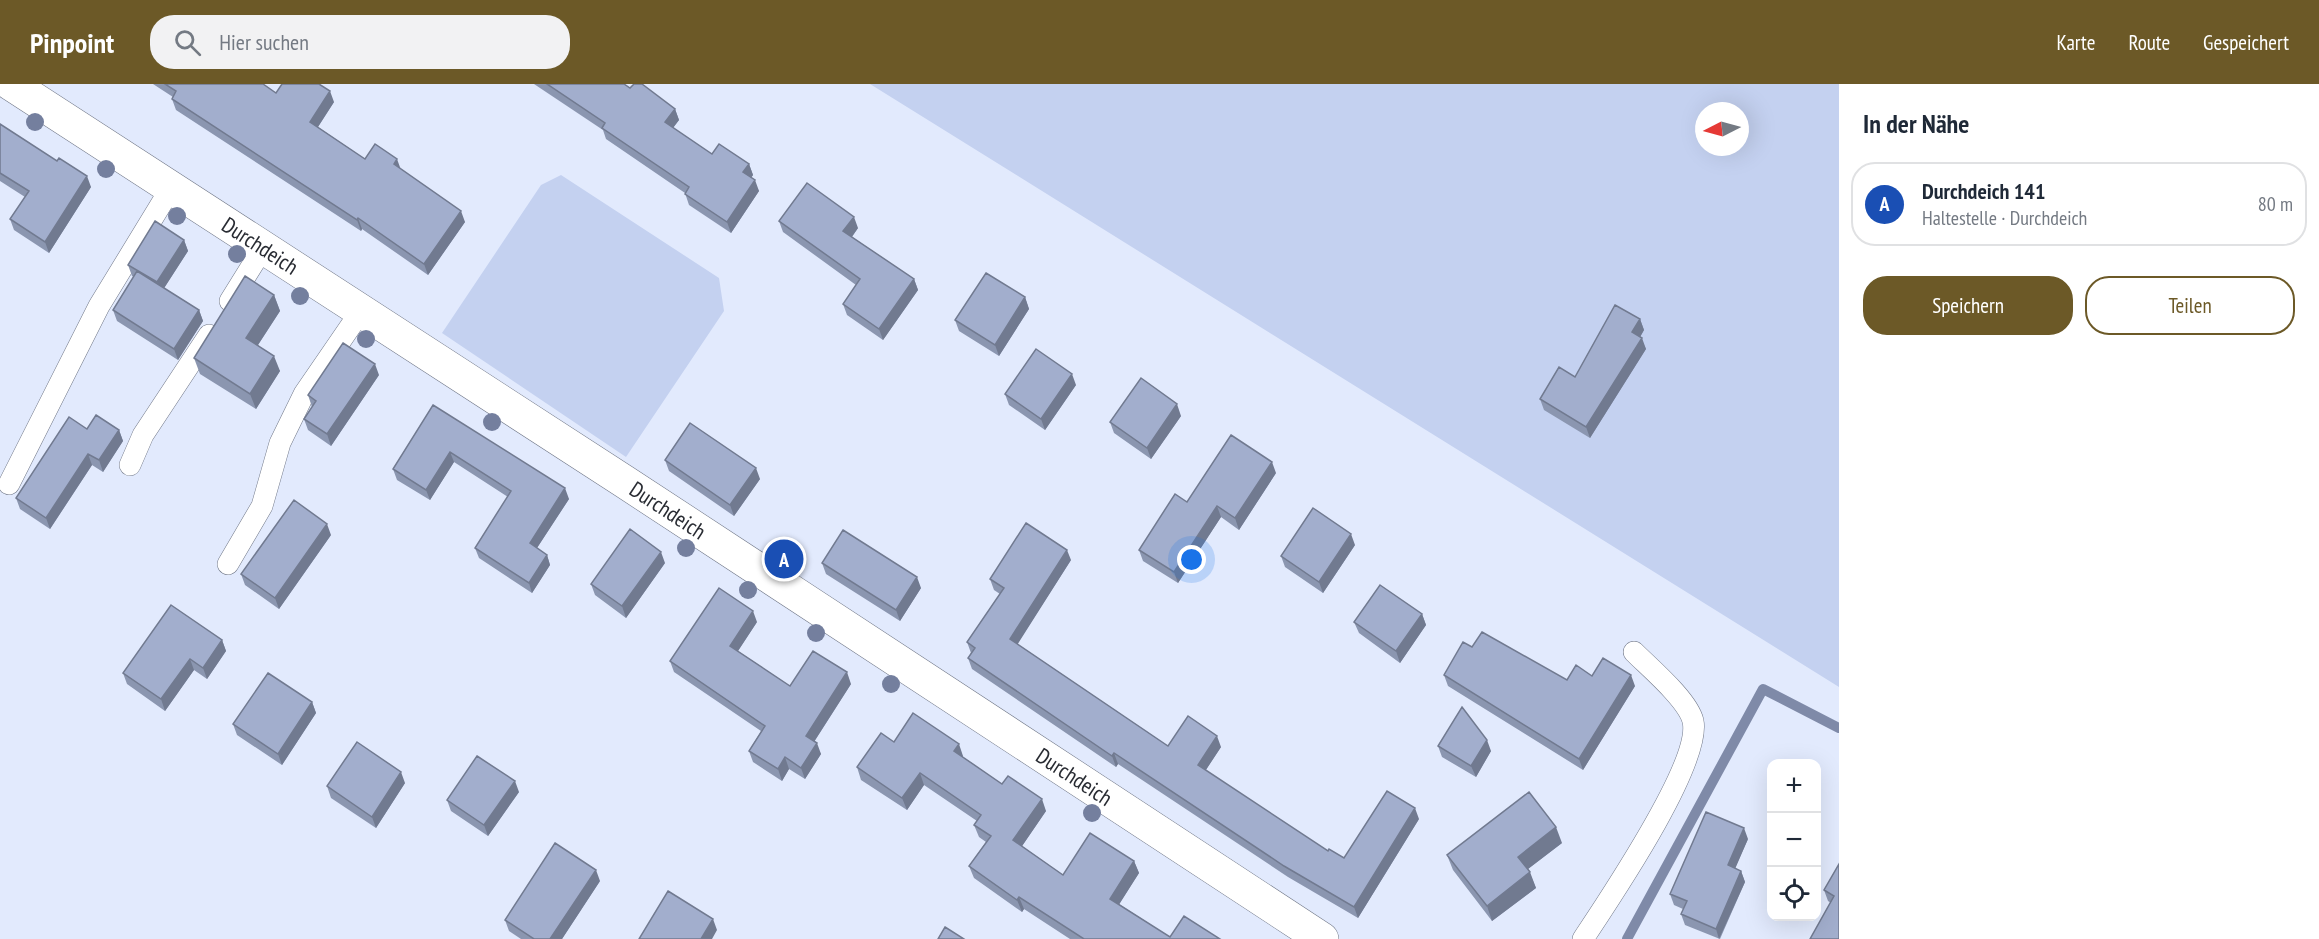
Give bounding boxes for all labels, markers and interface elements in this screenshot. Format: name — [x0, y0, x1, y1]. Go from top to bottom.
search box — [150, 15, 570, 69]
text: Pinpoint — [30, 24, 114, 61]
icon: search — [171, 26, 204, 59]
text: Hier suchen — [219, 28, 309, 56]
text: Karte — [2057, 29, 2095, 56]
text: Route — [2128, 29, 2170, 56]
text: Gespeichert — [2203, 29, 2289, 56]
north arrow — [1695, 102, 1749, 156]
text: In der Nähe — [1863, 107, 1969, 140]
text: Durchdeich 141 — [1922, 177, 2045, 205]
text: A — [1879, 191, 1890, 217]
text: 80 m — [2258, 191, 2293, 217]
text: Haltestelle · Durchdeich — [1922, 205, 2087, 231]
street label: Durchdeich — [217, 211, 304, 281]
button: Speichern — [1863, 276, 2073, 335]
button: Teilen — [2085, 276, 2295, 335]
street label: Durchdeich — [624, 475, 711, 545]
pin: A — [764, 536, 804, 582]
your location — [1177, 545, 1206, 574]
street label: Durchdeich — [1031, 741, 1118, 812]
map controls — [1767, 759, 1821, 921]
button: + — [1767, 759, 1821, 813]
button: − — [1767, 813, 1821, 867]
button: locate — [1767, 867, 1821, 921]

